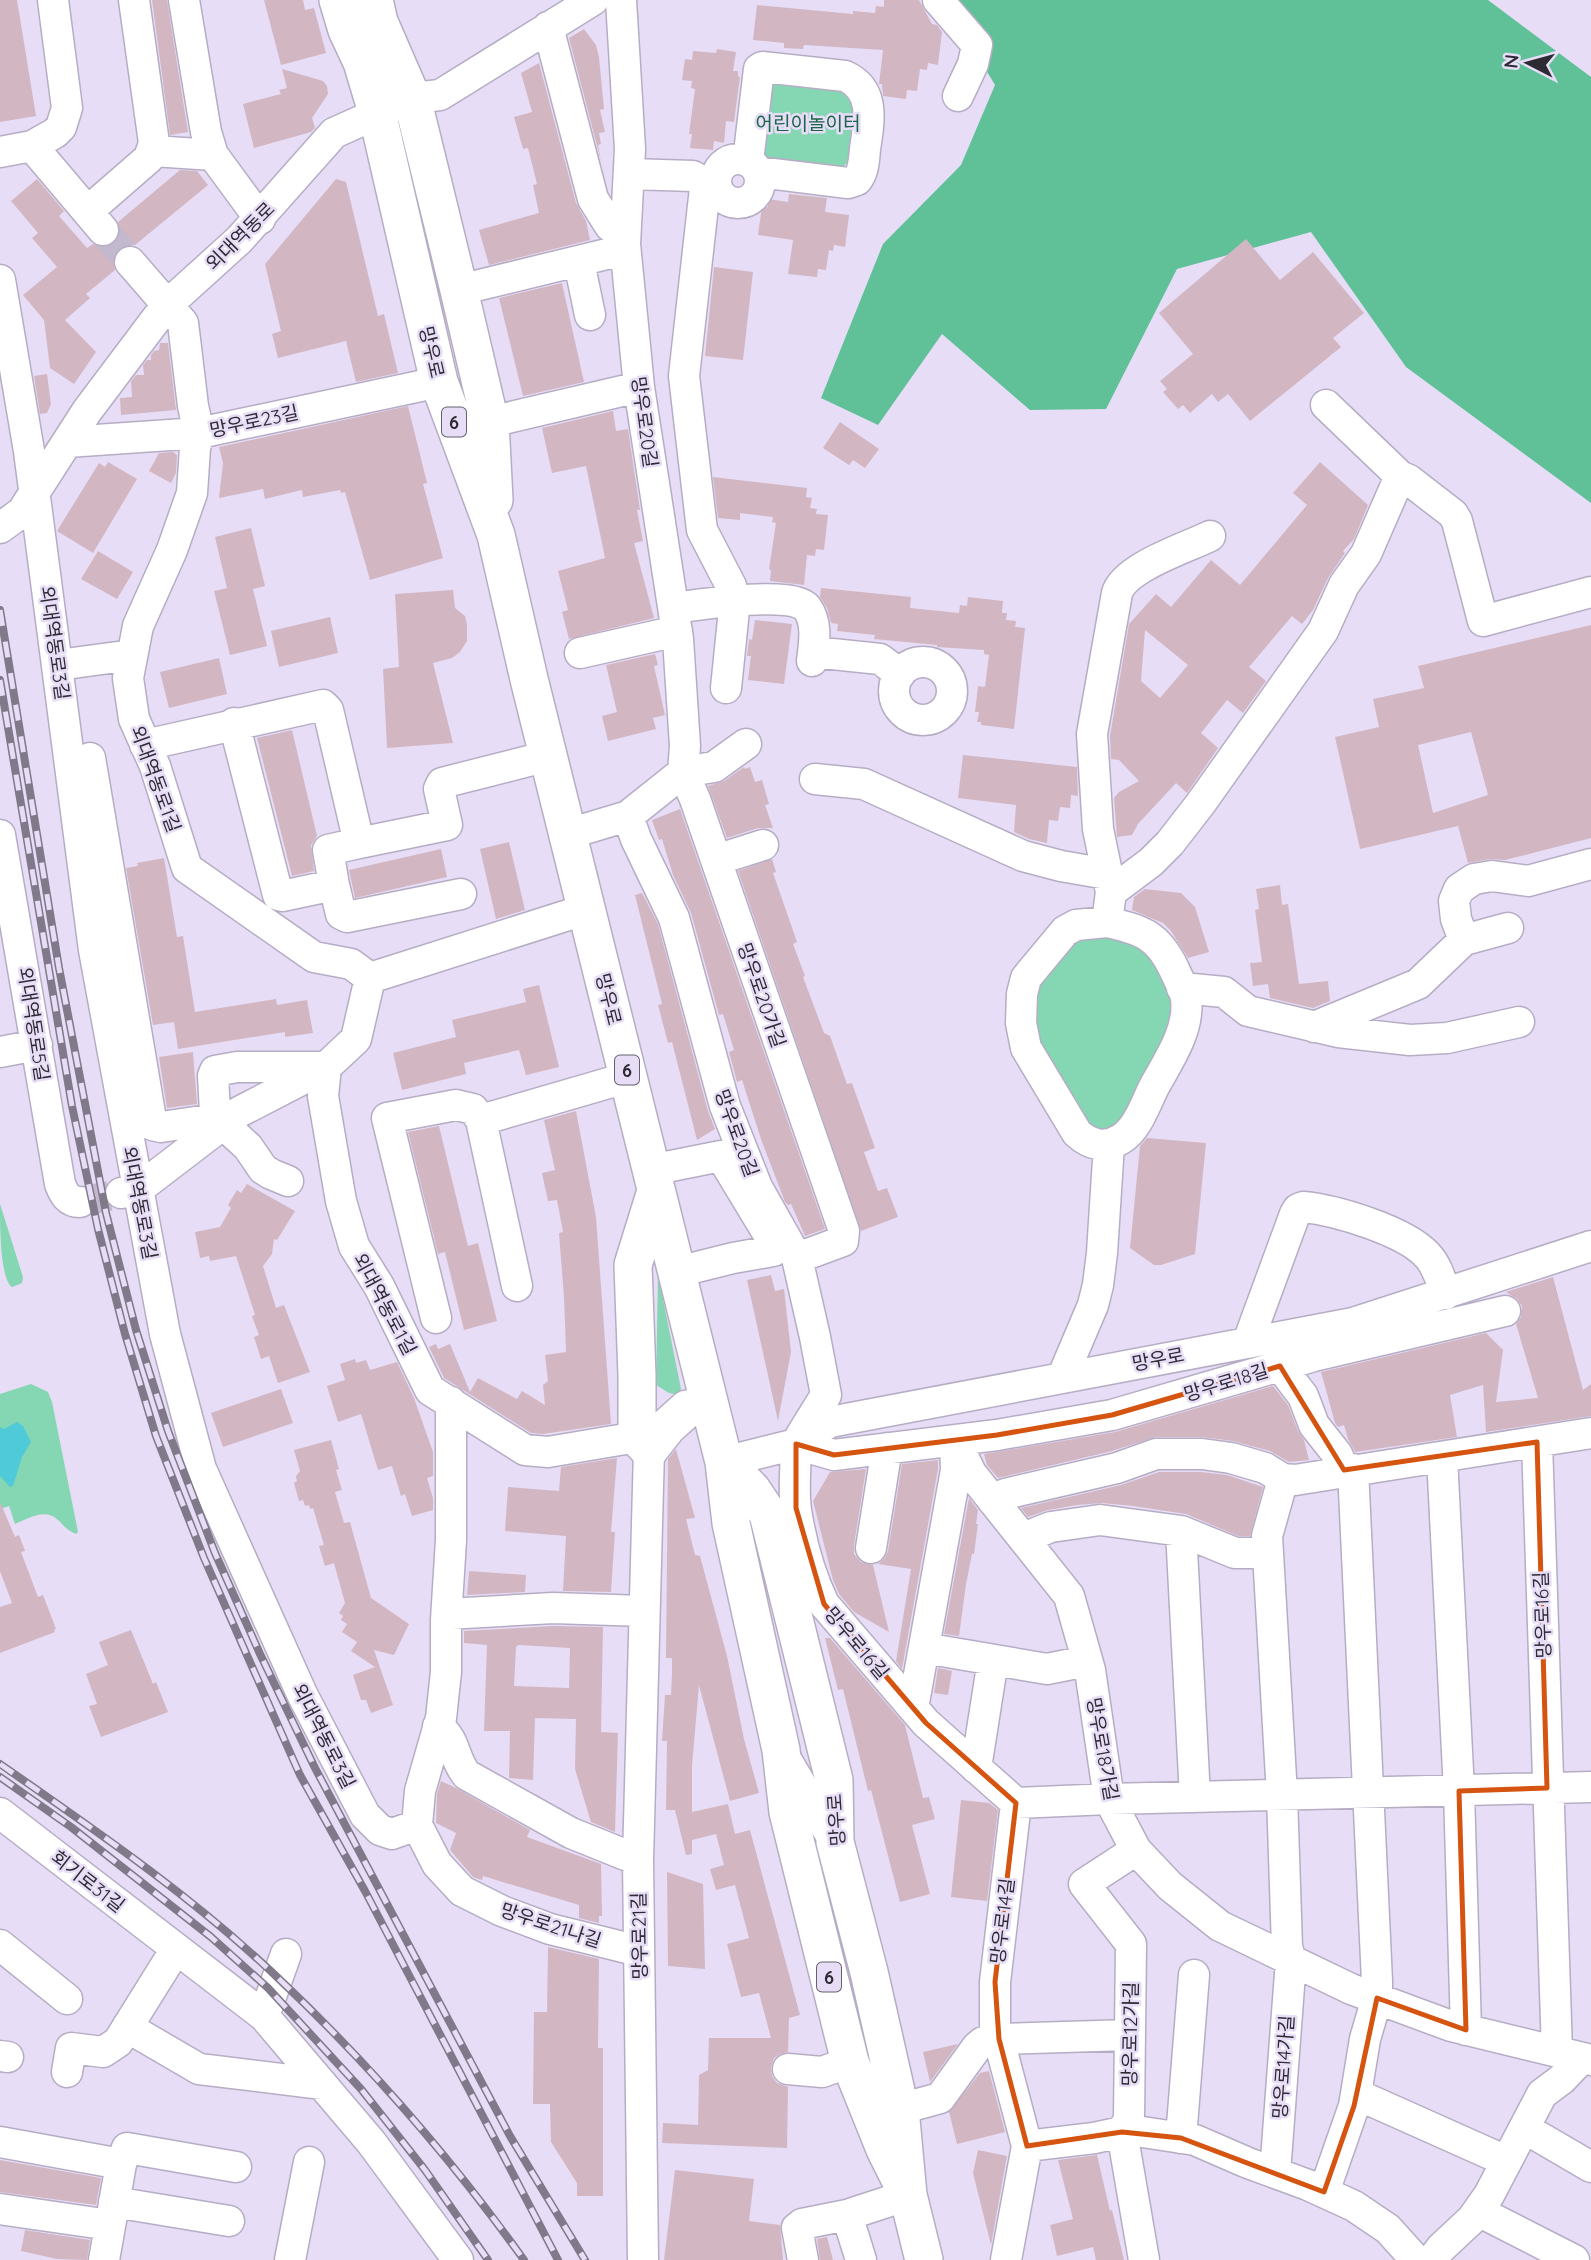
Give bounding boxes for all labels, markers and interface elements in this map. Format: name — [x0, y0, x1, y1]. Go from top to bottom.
north arrow — [1493, 28, 1563, 98]
text: N — [1498, 53, 1524, 69]
park label: 어린이놀이터 — [756, 111, 860, 135]
street label: 외대역동로 — [201, 197, 279, 275]
street label: 망우로 — [414, 324, 450, 380]
street label: 망우로20길 — [627, 375, 663, 469]
street label: 망우로23길 — [207, 400, 301, 442]
road number: 6 — [442, 408, 466, 436]
street label: 외대역동로3길 — [35, 584, 75, 702]
street label: 외대역동로1길 — [126, 722, 186, 836]
street label: 망우로20가길 — [733, 939, 791, 1051]
street label: 외대역동로5길 — [13, 965, 55, 1083]
street label: 망우로 — [591, 971, 627, 1027]
road number: 6 — [615, 1056, 639, 1084]
street label: 망우로20길 — [710, 1086, 764, 1180]
street label: 외대역동로3길 — [117, 1144, 163, 1262]
street label: 외대역동로1길 — [348, 1249, 422, 1359]
street label: 망우로 — [1130, 1342, 1186, 1376]
street label: 망우로18길 — [1181, 1358, 1271, 1406]
street label: 망우로16길 — [1528, 1571, 1556, 1659]
street label: 망우로16길 — [820, 1602, 894, 1684]
street label: 외대역동로3길 — [287, 1679, 361, 1793]
street label: 망우로18가길 — [1082, 1695, 1124, 1803]
street label: 망우로 — [822, 1793, 850, 1847]
street label: 회기로31길 — [46, 1845, 130, 1917]
street label: 망우로14길 — [985, 1877, 1019, 1965]
street label: 망우로21길 — [626, 1892, 652, 1980]
street label: 망우로21나길 — [497, 1897, 605, 1953]
road number: 6 — [817, 1963, 841, 1992]
street label: 망우로12가길 — [1117, 1981, 1143, 2087]
street label: 망우로14가길 — [1267, 2014, 1299, 2120]

